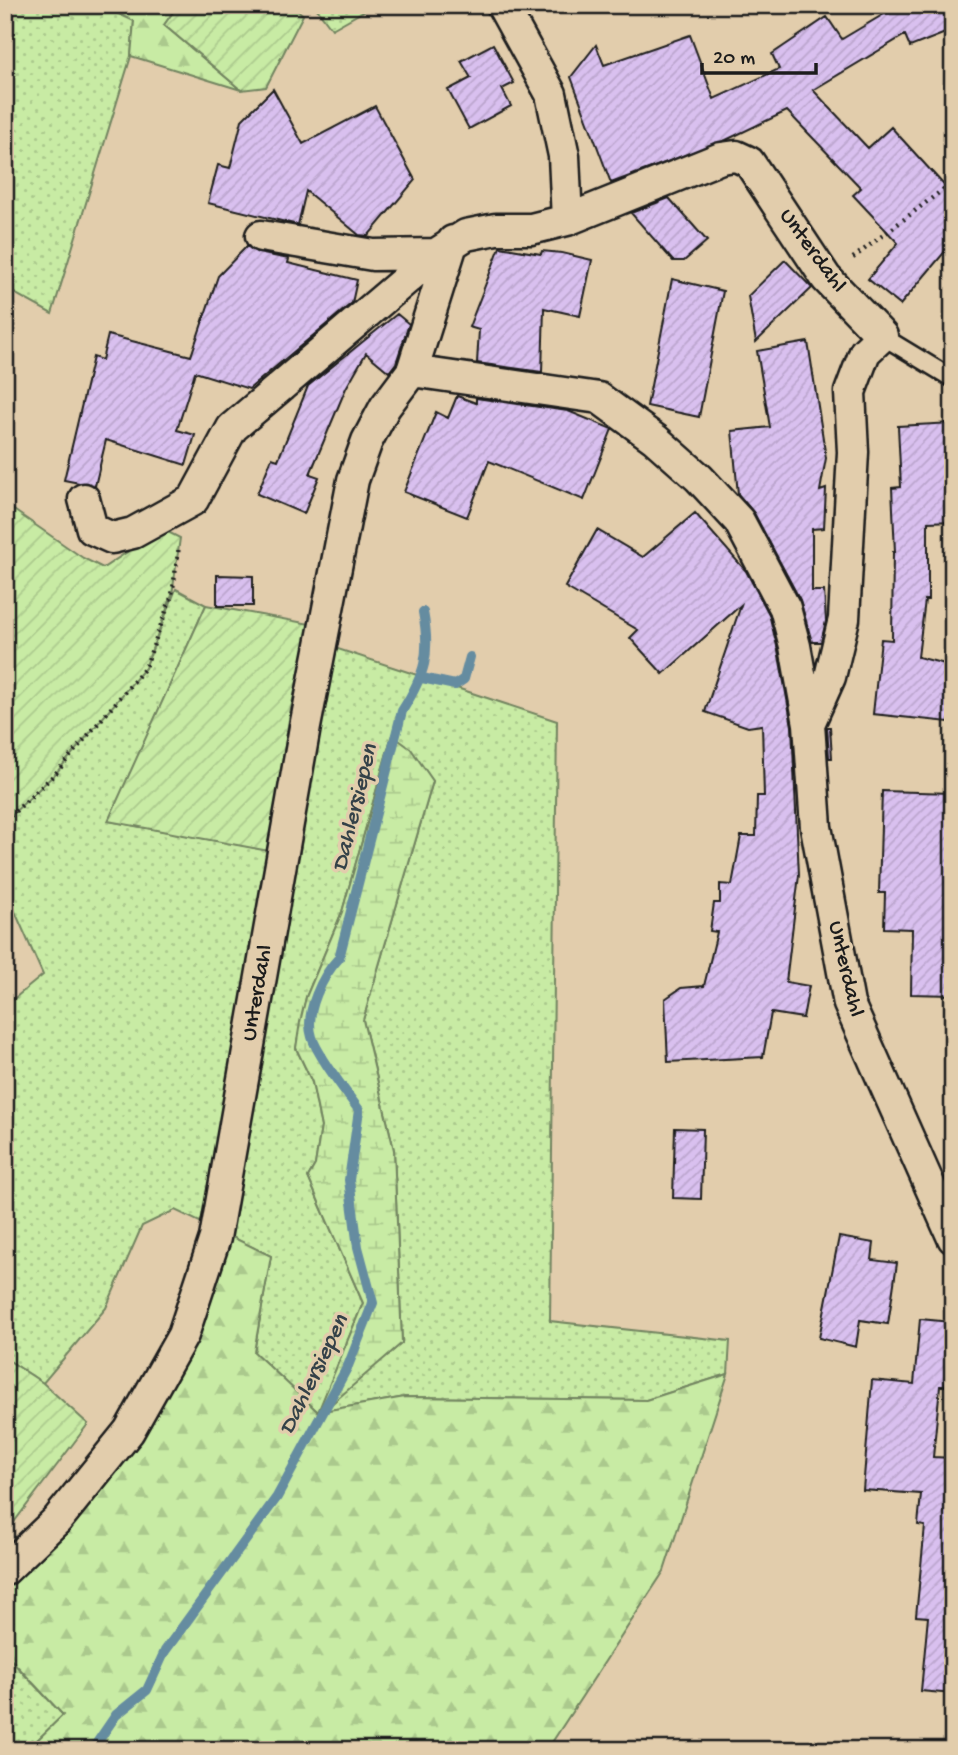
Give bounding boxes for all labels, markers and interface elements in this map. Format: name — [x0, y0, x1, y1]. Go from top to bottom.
scale bar — [702, 32, 816, 76]
text: 20 m — [713, 47, 755, 72]
street label: Unterdahl — [772, 204, 852, 298]
water label: Dahlersiepen — [326, 741, 386, 875]
street label: Unterdahl — [821, 919, 869, 1019]
street label: Unterdahl — [236, 943, 280, 1043]
water label: Dahlersiepen — [273, 1310, 357, 1440]

